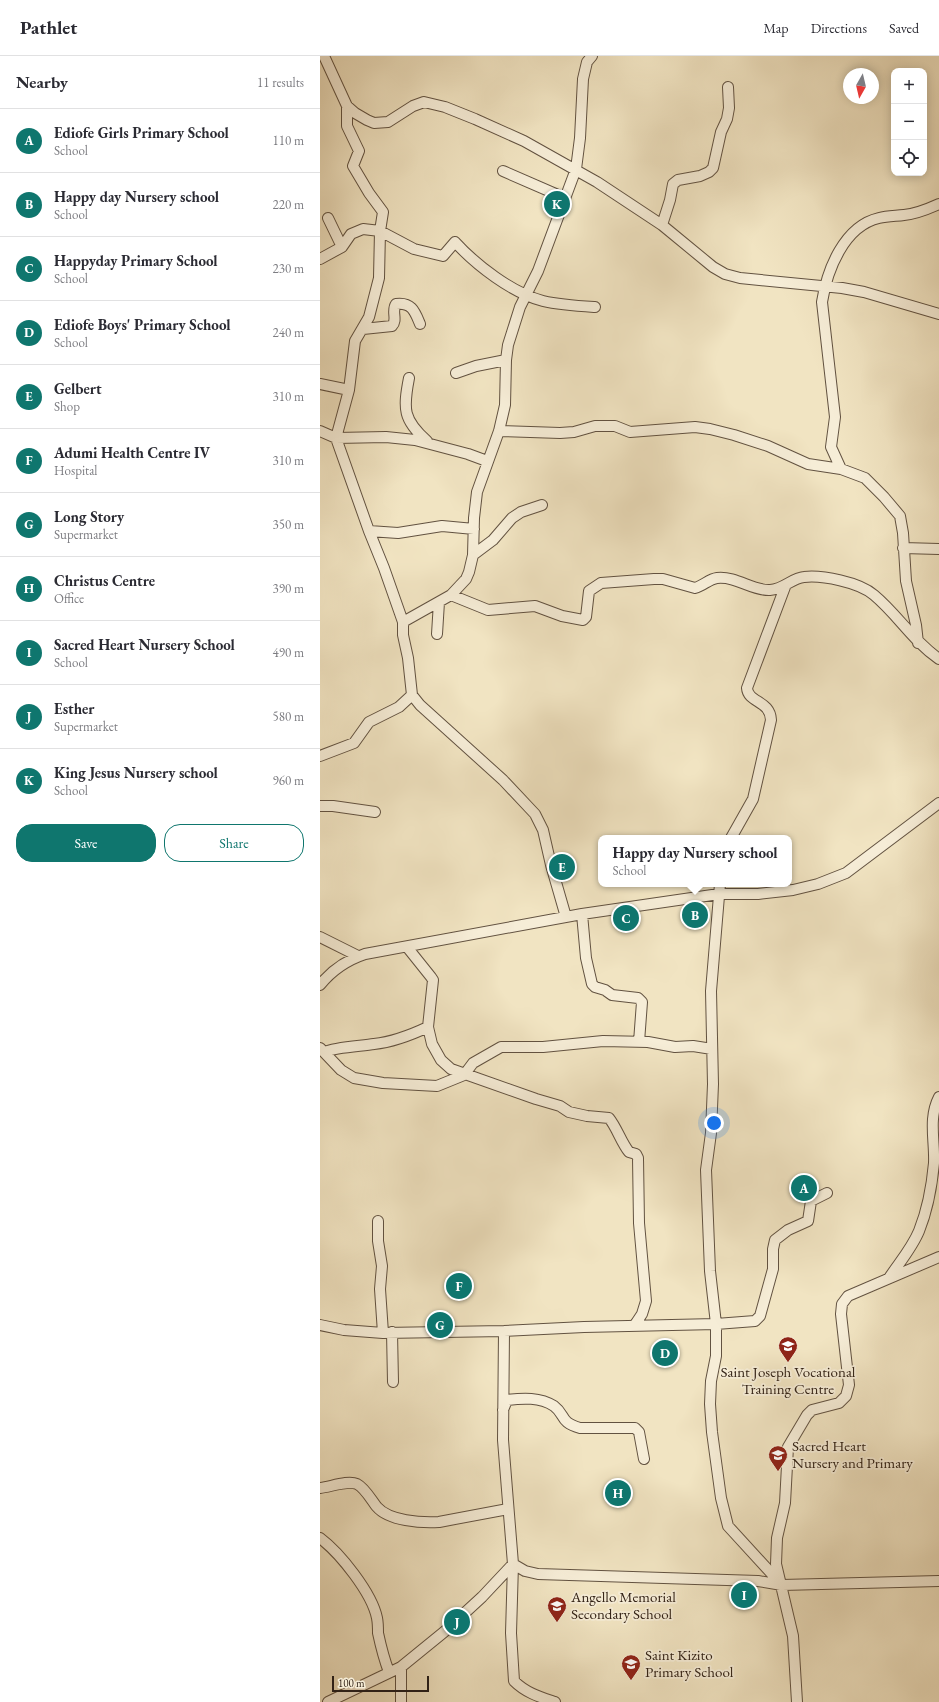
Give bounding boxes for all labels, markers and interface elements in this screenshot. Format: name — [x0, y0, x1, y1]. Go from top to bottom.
text: Pathlet — [20, 15, 77, 40]
text: Map — [763, 19, 789, 37]
text: Directions — [811, 19, 867, 37]
text: Saved — [889, 19, 919, 37]
north arrow — [843, 68, 879, 104]
map controls — [891, 68, 927, 176]
button: + — [891, 68, 927, 104]
text: Nearby — [16, 71, 68, 93]
text: 11 results — [257, 74, 304, 91]
button: − — [891, 104, 927, 140]
text: Ediofe Girls Primary School — [54, 123, 229, 142]
text: A — [24, 132, 34, 149]
text: 110 m — [273, 132, 304, 149]
button: locate — [891, 140, 927, 176]
text: School — [54, 142, 88, 159]
text: Happy day Nursery school — [54, 187, 219, 206]
pin: K — [544, 189, 570, 219]
text: B — [25, 196, 33, 213]
text: 220 m — [273, 196, 304, 213]
text: School — [54, 206, 88, 223]
text: Happyday Primary School — [54, 251, 218, 270]
text: C — [24, 260, 34, 277]
text: 230 m — [273, 260, 304, 277]
text: School — [54, 270, 88, 287]
text: Ediofe Boys' Primary School — [54, 315, 231, 334]
text: D — [24, 324, 34, 341]
text: 240 m — [273, 324, 304, 341]
text: School — [54, 334, 88, 351]
text: Gelbert — [54, 379, 102, 398]
text: E — [25, 388, 33, 405]
text: 310 m — [273, 388, 304, 405]
text: Shop — [54, 398, 80, 415]
text: Adumi Health Centre IV — [54, 443, 210, 462]
text: F — [25, 452, 33, 469]
text: 310 m — [273, 452, 304, 469]
text: Hospital — [54, 462, 98, 479]
text: Long Story — [54, 507, 124, 526]
text: G — [24, 516, 34, 533]
text: 350 m — [273, 516, 304, 533]
text: Supermarket — [54, 526, 118, 543]
text: Christus Centre — [54, 571, 155, 590]
text: H — [24, 580, 34, 597]
text: 390 m — [273, 580, 304, 597]
text: Office — [54, 590, 84, 607]
text: Sacred Heart Nursery School — [54, 635, 235, 654]
text: I — [27, 644, 31, 661]
text: 490 m — [273, 644, 304, 661]
text: School — [54, 654, 88, 671]
text: Esther — [54, 699, 95, 718]
text: J — [27, 708, 31, 725]
text: 580 m — [273, 708, 304, 725]
text: Supermarket — [54, 718, 118, 735]
text: King Jesus Nursery school — [54, 763, 218, 782]
text: K — [24, 772, 34, 789]
text: 960 m — [273, 772, 304, 789]
text: School — [54, 782, 88, 799]
button: Save — [16, 824, 156, 862]
button: Share — [164, 824, 304, 862]
popup — [598, 835, 792, 887]
text: Happy day Nursery school — [612, 843, 778, 862]
pin: E — [549, 852, 575, 882]
text: School — [612, 862, 646, 879]
pin: B — [682, 900, 708, 930]
pin: C — [613, 903, 639, 933]
your location — [704, 1113, 724, 1133]
pin: A — [791, 1173, 817, 1203]
pin: F — [446, 1271, 472, 1301]
pin: G — [427, 1310, 453, 1340]
school or university icon: Saint Joseph Vocational Training Centre — [777, 1335, 799, 1363]
pin: D — [652, 1338, 678, 1368]
place label: Saint Joseph Vocational Training Centre — [721, 1362, 856, 1398]
place label: Sacred Heart Nursery and Primary — [792, 1436, 913, 1472]
school or university icon: Sacred Heart Nursery and Primary — [767, 1444, 789, 1472]
pin: H — [605, 1478, 631, 1508]
pin: I — [731, 1580, 757, 1610]
place label: Angello Memorial Secondary School — [570, 1587, 676, 1623]
school or university icon: Angello Memorial Secondary School — [546, 1595, 568, 1623]
pin: J — [444, 1607, 470, 1637]
place label: Saint Kizito Primary School — [645, 1645, 734, 1681]
school or university icon: Saint Kizito Primary School — [620, 1653, 642, 1681]
scale bar — [332, 1674, 429, 1693]
text: 100 m — [338, 1676, 365, 1690]

